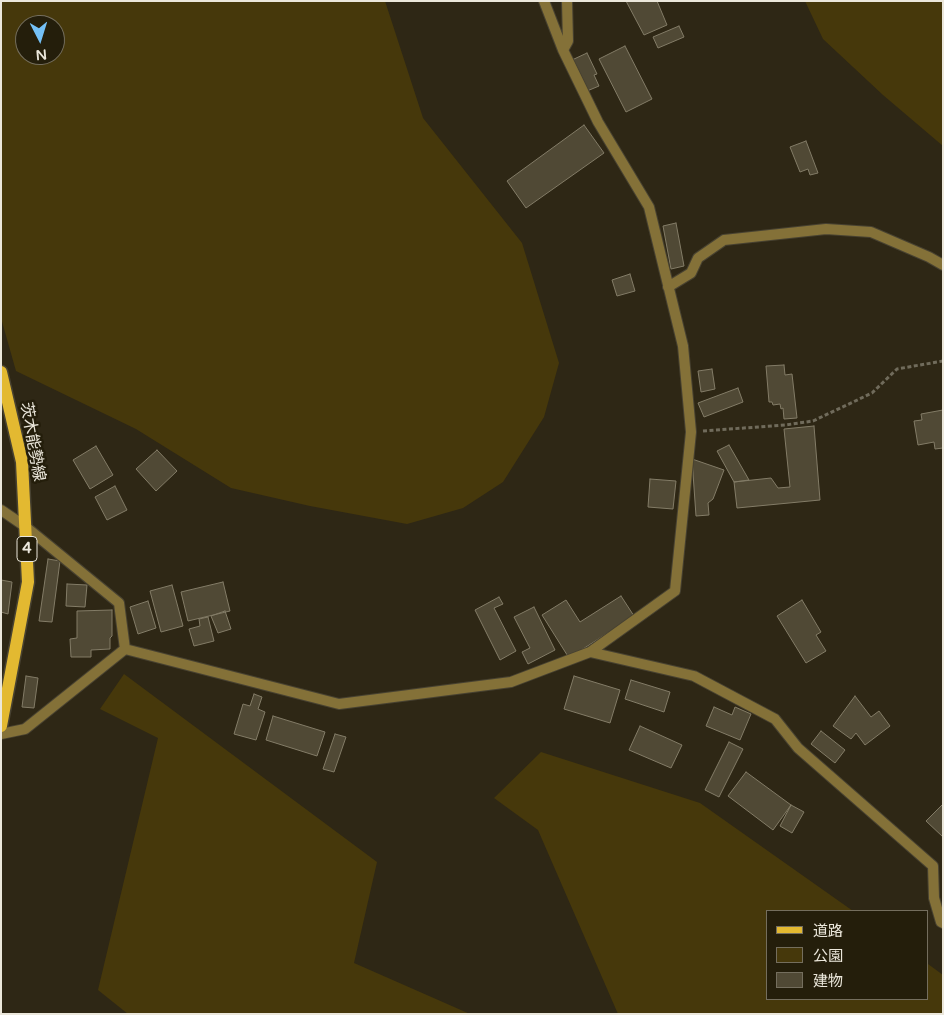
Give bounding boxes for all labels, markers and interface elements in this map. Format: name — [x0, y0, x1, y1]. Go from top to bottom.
north arrow — [15, 15, 65, 65]
text: N — [35, 45, 48, 63]
street label: 茨木能勢線 — [16, 401, 48, 483]
road number: 4 — [17, 536, 37, 562]
legend — [766, 910, 929, 1000]
text: 道路 — [813, 922, 843, 940]
text: 公園 — [813, 947, 843, 965]
text: 建物 — [813, 972, 843, 990]

